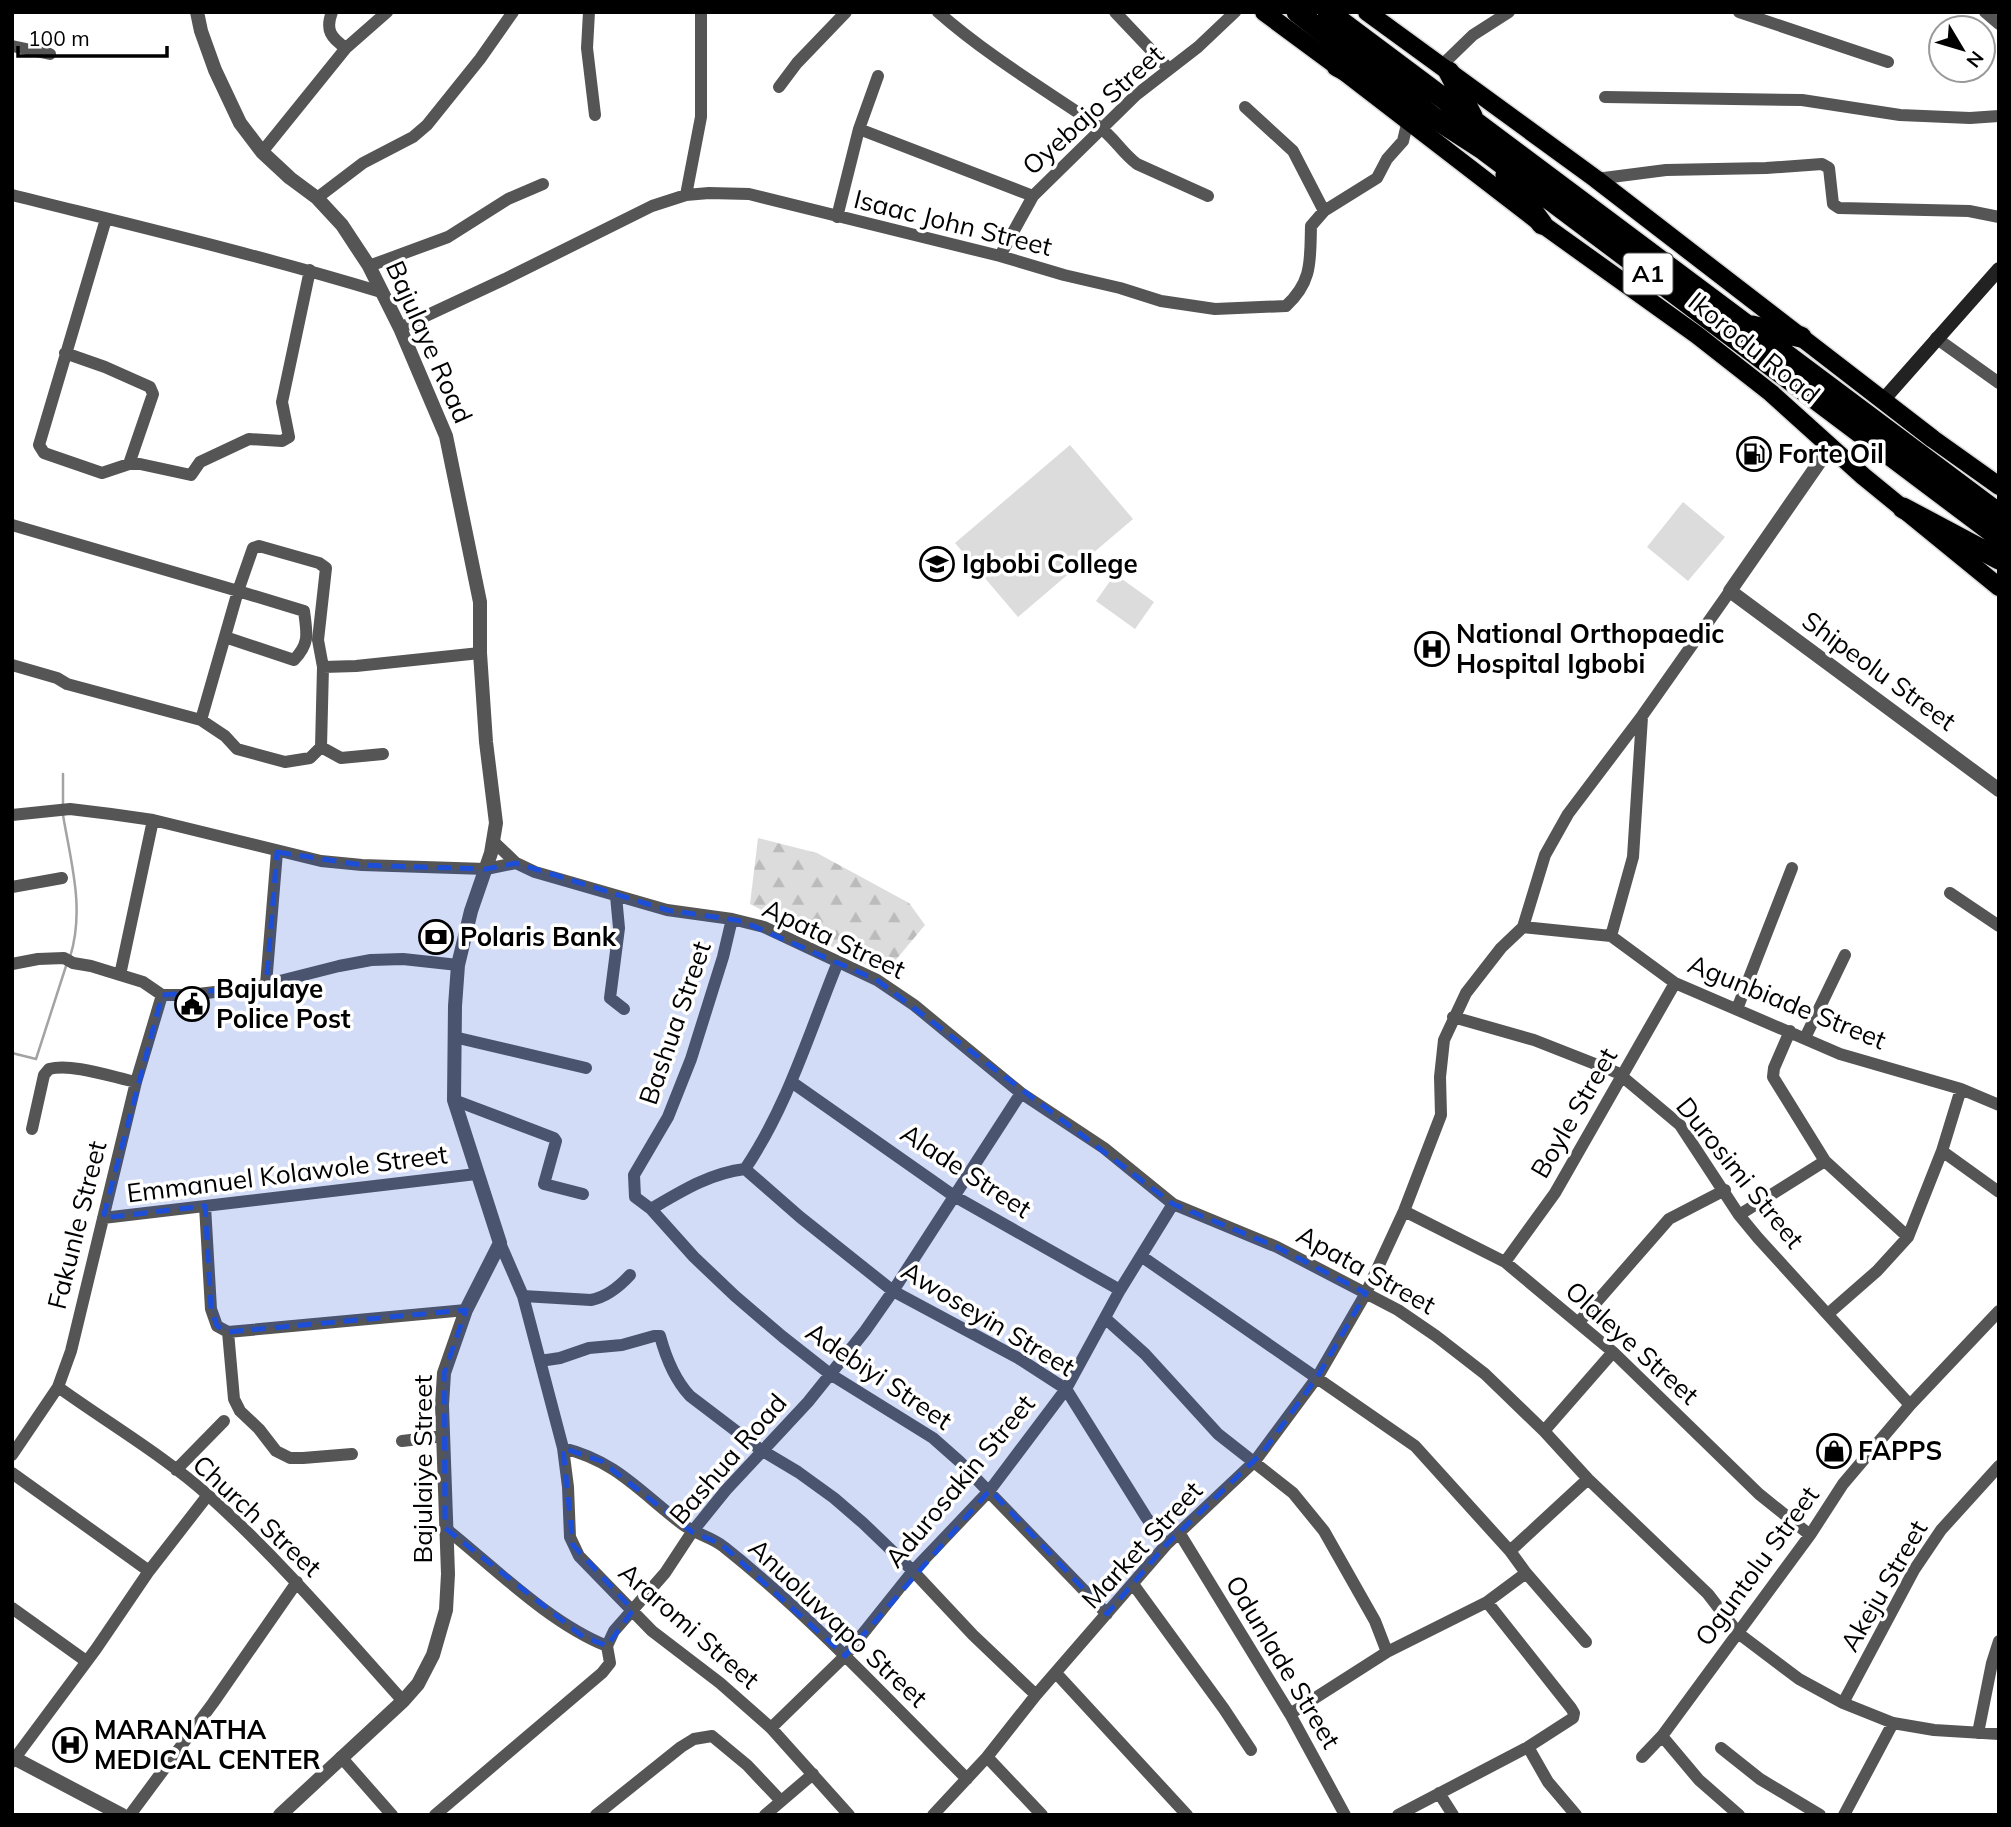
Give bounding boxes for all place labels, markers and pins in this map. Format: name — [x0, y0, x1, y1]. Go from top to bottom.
fuel station icon: Forte Oil — [1735, 435, 1773, 473]
place label: Forte Oil — [1778, 437, 1884, 470]
school or university icon: Igbobi College — [918, 545, 956, 583]
place label: Igbobi College — [962, 547, 1138, 580]
place label: National Orthopaedic Hospital Igbobi — [1456, 617, 1724, 680]
hospital icon: National Orthopaedic Hospital Igbobi — [1413, 630, 1451, 668]
bank icon: Polaris Bank — [417, 918, 455, 956]
place label: Polaris Bank — [460, 920, 617, 953]
place label: Bajulaye Police Post — [216, 972, 351, 1035]
public building icon: Bajulaye Police Post — [173, 985, 211, 1023]
shop icon: FAPPS — [1815, 1432, 1853, 1470]
place label: FAPPS — [1858, 1434, 1942, 1467]
place label: MARANATHA MEDICAL CENTER — [94, 1713, 321, 1776]
hospital icon: MARANATHA MEDICAL CENTER — [51, 1726, 89, 1764]

